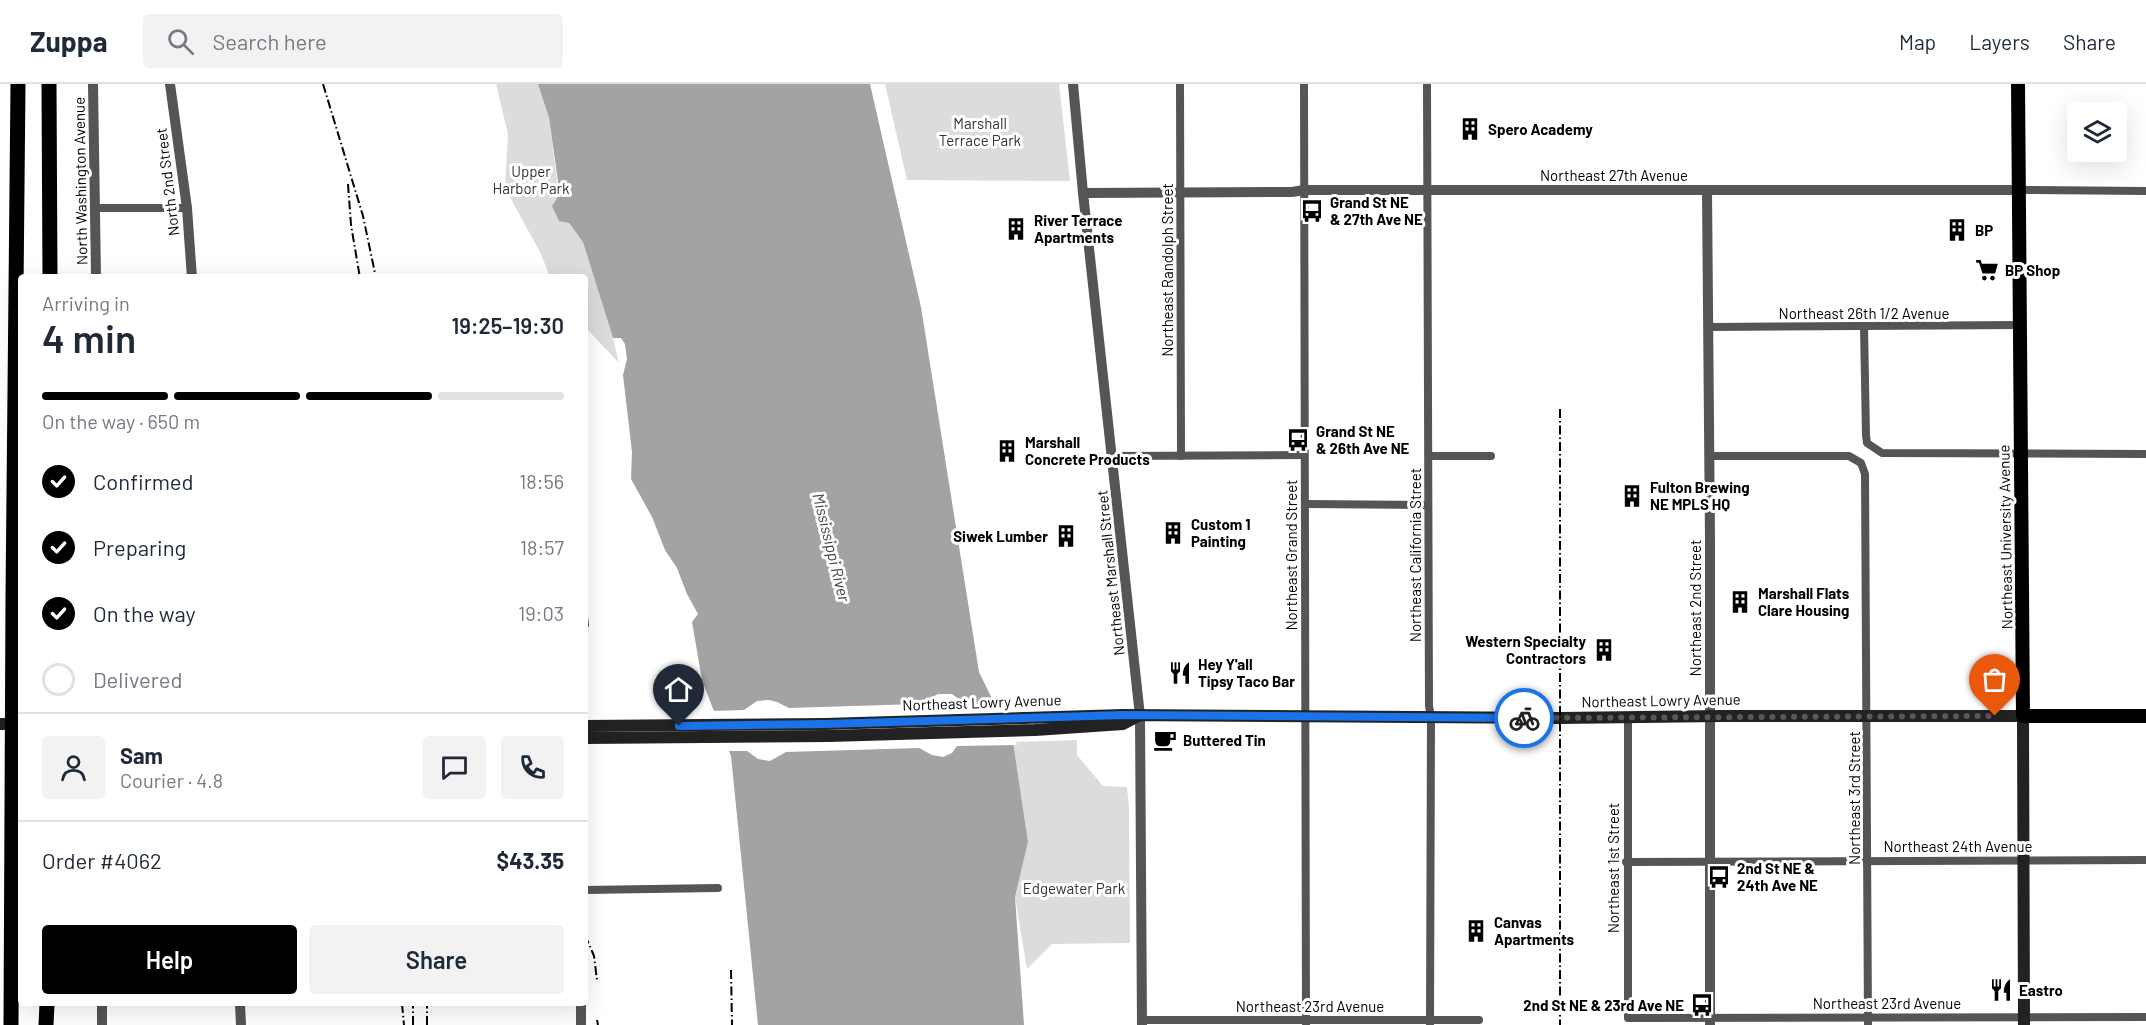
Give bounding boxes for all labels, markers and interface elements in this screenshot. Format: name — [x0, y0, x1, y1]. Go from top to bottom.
search box — [143, 14, 563, 68]
text: Zuppa — [30, 24, 107, 58]
icon: search — [164, 25, 197, 58]
text: Search here — [212, 28, 327, 54]
text: Map — [1899, 29, 1936, 54]
text: Layers — [1969, 29, 2030, 54]
text: Share — [2063, 29, 2116, 54]
street label: North Washington Avenue — [70, 97, 90, 265]
map controls — [2067, 102, 2127, 162]
button: layers — [2067, 102, 2127, 162]
park label: Marshall Terrace Park — [939, 114, 1022, 149]
building icon: Spero Academy — [1457, 116, 1483, 142]
place label: Spero Academy — [1488, 120, 1593, 138]
street label: North 2nd Street — [151, 127, 183, 237]
park label: Upper Harbor Park — [492, 162, 570, 197]
street label: Northeast 27th Avenue — [1540, 166, 1688, 184]
street label: Northeast Randolph Street — [1158, 183, 1176, 357]
place label: Grand St NE & 27th Ave NE — [1330, 193, 1423, 228]
bus stop icon: Grand St NE & 27th Ave NE — [1299, 198, 1325, 224]
place label: River Terrace Apartments — [1034, 211, 1122, 246]
building icon: River Terrace Apartments — [1003, 216, 1029, 242]
building icon: BP — [1944, 217, 1970, 243]
place label: BP — [1975, 221, 1993, 239]
supermarket icon: BP Shop — [1974, 257, 2000, 283]
place label: BP Shop — [2005, 261, 2060, 279]
text: Arriving in — [42, 291, 130, 315]
street label: Northeast 26th 1/2 Avenue — [1779, 304, 1949, 322]
text: 19:25–19:30 — [451, 312, 564, 338]
text: 4 min — [42, 314, 136, 361]
text: On the way · 650 m — [42, 409, 200, 433]
place label: Grand St NE & 26th Ave NE — [1316, 422, 1410, 457]
bus stop icon: Grand St NE & 26th Ave NE — [1285, 427, 1311, 453]
place label: Marshall Concrete Products — [1025, 433, 1150, 468]
building icon: Marshall Concrete Products — [994, 438, 1020, 464]
street label: Northeast University Avenue — [1994, 445, 2016, 629]
icon: check — [42, 465, 75, 498]
text: Confirmed — [93, 468, 193, 494]
street label: Northeast California Street — [1406, 468, 1424, 642]
text: 18:56 — [519, 469, 564, 493]
place label: Fulton Brewing NE MPLS HQ — [1650, 478, 1750, 513]
street label: Northeast Grand Street — [1282, 479, 1300, 631]
building icon: Fulton Brewing NE MPLS HQ — [1619, 483, 1645, 509]
street label: Northeast Marshall Street — [1092, 489, 1128, 657]
water label: Mississippi River — [809, 491, 855, 605]
place label: Custom 1 Painting — [1191, 515, 1251, 550]
building icon: Custom 1 Painting — [1160, 520, 1186, 546]
building icon: Siwek Lumber — [1053, 523, 1079, 549]
place label: Siwek Lumber — [953, 527, 1048, 545]
icon: check — [42, 531, 75, 564]
text: Preparing — [93, 534, 186, 560]
text: 18:57 — [520, 535, 564, 559]
street label: Northeast 2nd Street — [1686, 540, 1704, 676]
place label: Marshall Flats Clare Housing — [1758, 584, 1850, 619]
building icon: Marshall Flats Clare Housing — [1727, 589, 1753, 615]
icon: check — [42, 597, 75, 630]
text: On the way — [93, 600, 196, 626]
text: 19:03 — [518, 601, 564, 625]
place label: Western Specialty Contractors — [1465, 632, 1586, 667]
building icon: Western Specialty Contractors — [1591, 637, 1617, 663]
pin — [1969, 654, 2020, 716]
place label: Hey Y'all Tipsy Taco Bar — [1198, 655, 1295, 690]
restaurant icon: Hey Y'all Tipsy Taco Bar — [1167, 660, 1193, 686]
icon: bag — [1978, 663, 2011, 696]
pin — [653, 664, 704, 726]
text: Delivered — [93, 666, 182, 692]
icon: home — [662, 673, 695, 706]
courier — [1494, 688, 1554, 748]
street label: Northeast Lowry Avenue — [902, 690, 1062, 714]
street label: Northeast Lowry Avenue — [1581, 690, 1741, 710]
icon: bike — [1508, 702, 1541, 735]
cafe icon: Buttered Tin — [1152, 727, 1178, 753]
place label: Buttered Tin — [1183, 731, 1266, 749]
street label: Northeast 3rd Street — [1845, 731, 1863, 865]
button: person — [42, 736, 105, 799]
button: chat — [423, 736, 486, 799]
button: phone — [501, 736, 564, 799]
text: Sam — [120, 742, 163, 768]
text: Courier · 4.8 — [120, 768, 223, 792]
street label: Northeast 1st Street — [1604, 803, 1622, 933]
street label: Northeast 24th Avenue — [1883, 837, 2033, 855]
text: Order #4062 — [42, 847, 162, 873]
text: $43.35 — [497, 847, 564, 873]
place label: 2nd St NE & 24th Ave NE — [1737, 859, 1818, 894]
bus stop icon: 2nd St NE & 24th Ave NE — [1706, 864, 1732, 890]
park label: Edgewater Park — [1023, 879, 1126, 897]
place label: Canvas Apartments — [1494, 913, 1575, 948]
building icon: Canvas Apartments — [1463, 918, 1489, 944]
button: Help — [42, 925, 297, 994]
button: Share — [309, 925, 564, 994]
restaurant icon: Eastro — [1988, 977, 2014, 1003]
place label: Eastro — [2019, 981, 2063, 999]
bus stop icon: 2nd St NE & 23rd Ave NE — [1689, 992, 1715, 1018]
street label: Northeast 23rd Avenue — [1813, 994, 1961, 1012]
place label: 2nd St NE & 23rd Ave NE — [1523, 996, 1684, 1014]
street label: Northeast 23rd Avenue — [1236, 997, 1384, 1015]

